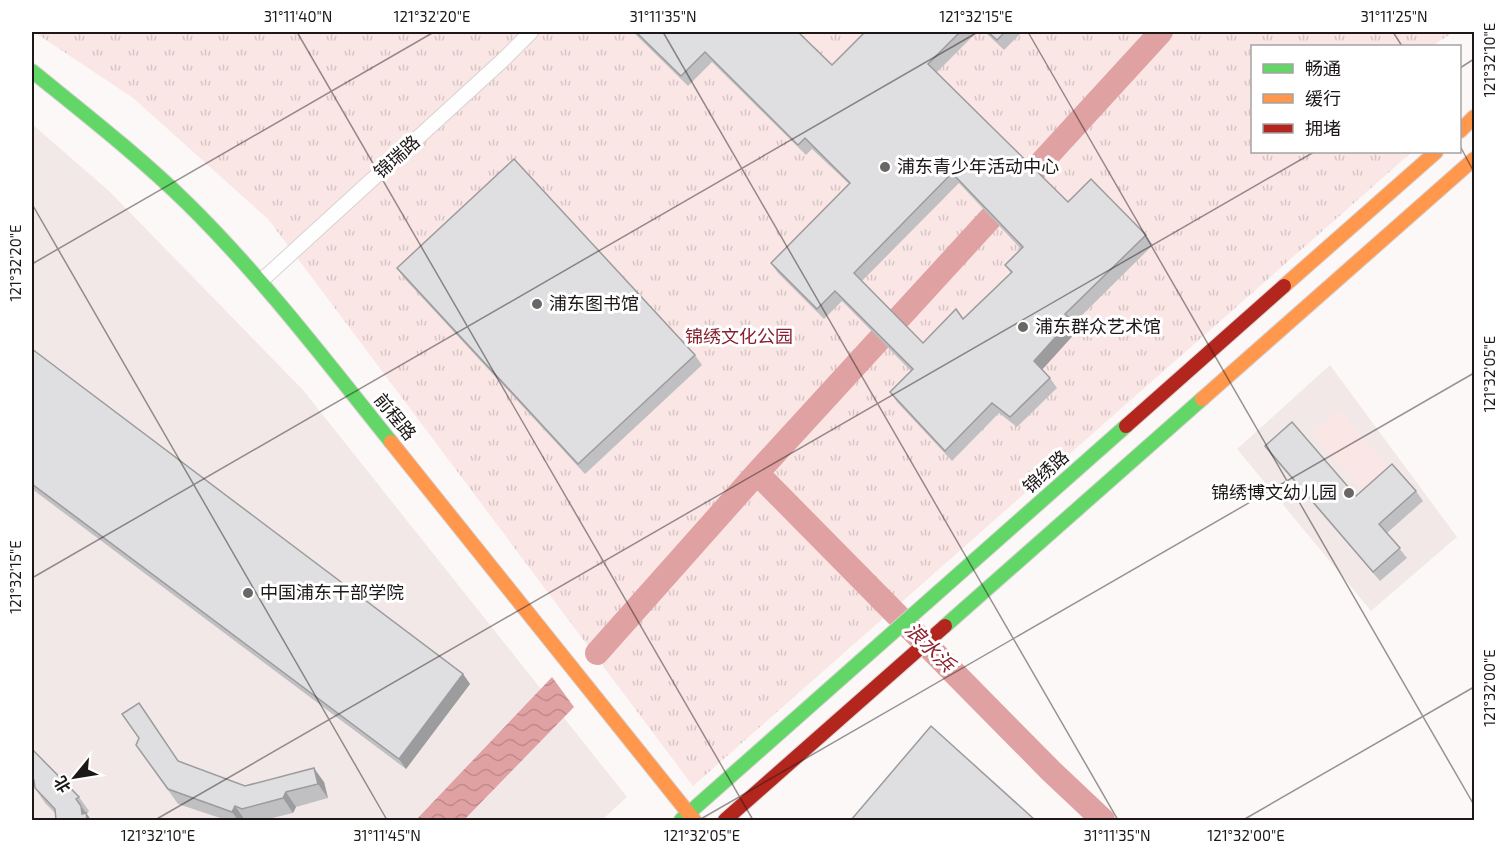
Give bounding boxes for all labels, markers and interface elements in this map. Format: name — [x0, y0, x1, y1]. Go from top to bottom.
text: 31°11'40"N — [264, 7, 332, 25]
text: 121°32'20"E — [394, 7, 470, 25]
text: 31°11'35"N — [629, 7, 697, 25]
text: 121°32'15"E — [939, 7, 1013, 25]
text: 31°11'25"N — [1360, 7, 1428, 25]
text: 121°32'10"E — [1480, 23, 1498, 97]
legend — [1251, 45, 1461, 153]
text: 畅通 — [1305, 57, 1341, 79]
text: 缓行 — [1305, 87, 1341, 109]
text: 拥堵 — [1305, 117, 1341, 139]
street label: 锦瑞路 — [369, 130, 424, 182]
place label: 浦东青少年活动中心 — [897, 155, 1059, 177]
marker: 浦东青少年活动中心 — [878, 160, 892, 174]
text: 121°32'20"E — [6, 225, 24, 301]
place label: 浦东图书馆 — [549, 292, 639, 314]
marker: 浦东图书馆 — [530, 297, 544, 311]
place label: 浦东群众艺术馆 — [1035, 315, 1161, 337]
marker: 浦东群众艺术馆 — [1016, 320, 1030, 334]
park label: 锦绣文化公园 — [685, 325, 793, 347]
text: 121°32'05"E — [1480, 336, 1498, 412]
street label: 前程路 — [370, 388, 421, 444]
street label: 锦绣路 — [1018, 445, 1073, 497]
place label: 锦绣博文幼儿园 — [1211, 481, 1337, 503]
marker: 锦绣博文幼儿园 — [1342, 486, 1356, 500]
text: 121°32'15"E — [6, 540, 24, 614]
place label: 中国浦东干部学院 — [260, 581, 404, 603]
marker: 中国浦东干部学院 — [241, 586, 255, 600]
water label: 浪水浜 — [901, 617, 962, 677]
text: 121°32'00"E — [1480, 649, 1498, 727]
north arrow — [45, 747, 105, 807]
text: 北 — [49, 773, 74, 796]
text: 121°32'10"E — [121, 826, 195, 844]
text: 31°11'45"N — [353, 826, 421, 844]
text: 121°32'05"E — [664, 826, 740, 844]
text: 31°11'35"N — [1083, 826, 1151, 844]
text: 121°32'00"E — [1207, 826, 1285, 844]

